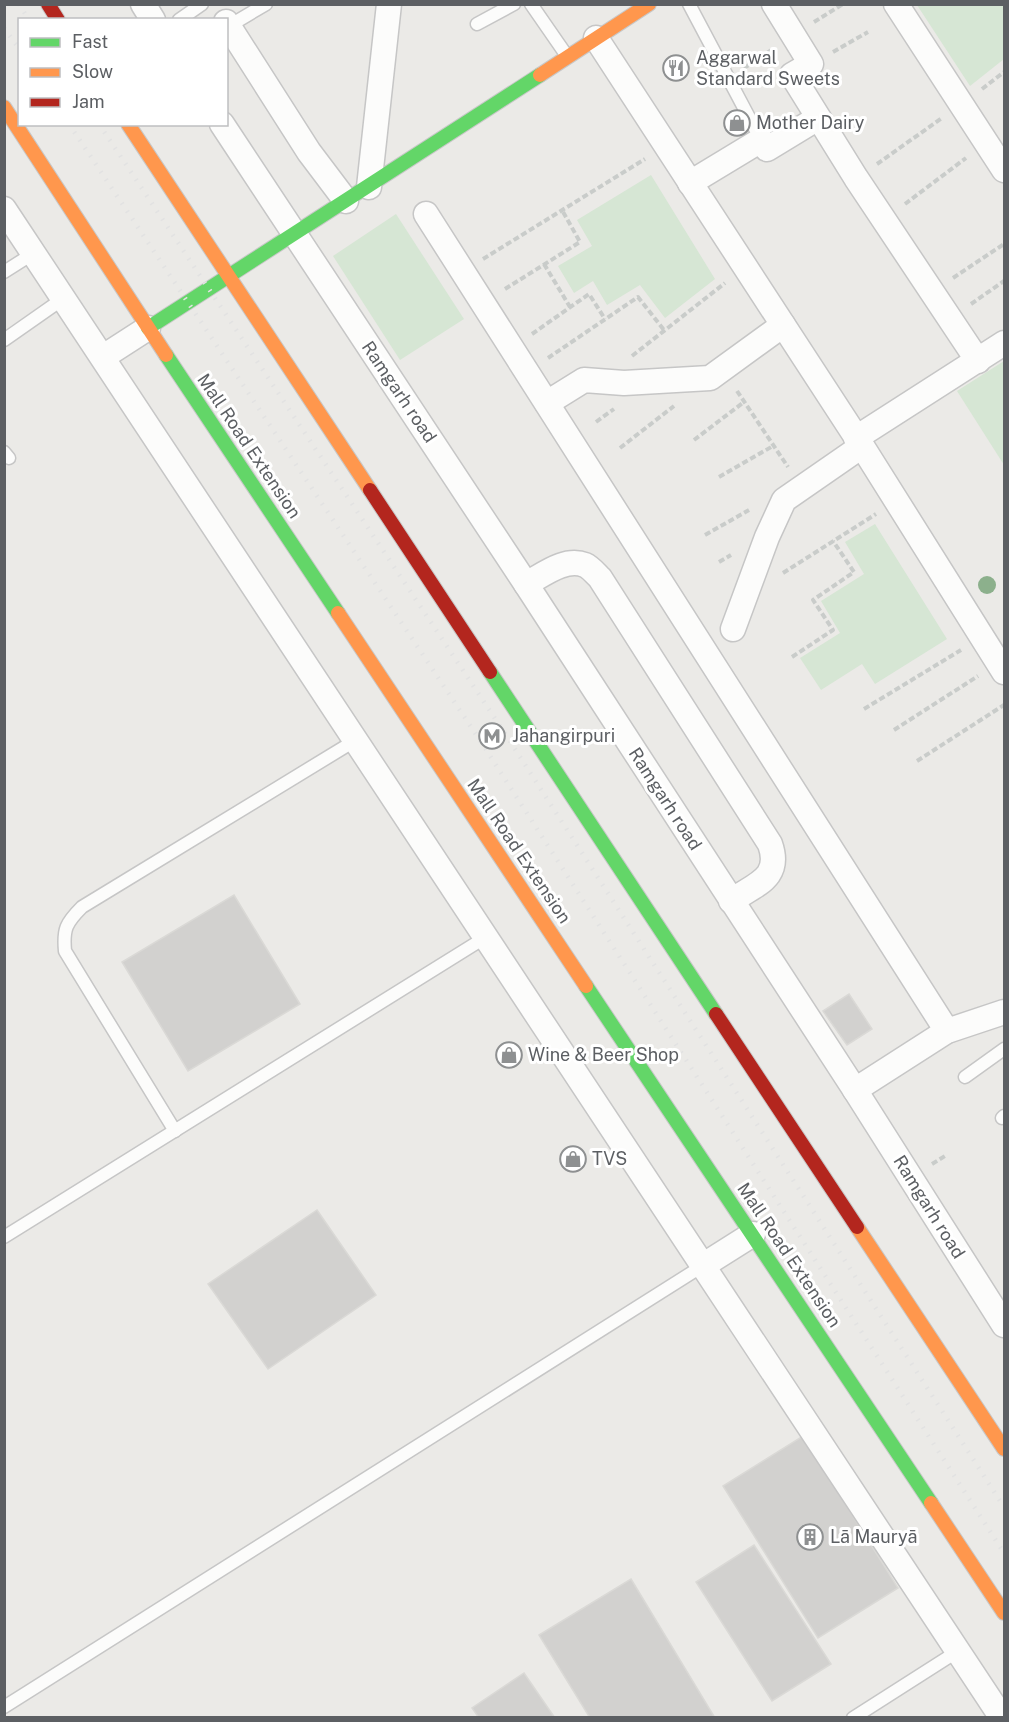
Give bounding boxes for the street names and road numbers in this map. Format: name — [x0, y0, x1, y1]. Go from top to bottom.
street label: Ramgarh road — [358, 337, 441, 446]
street label: Mall Road Extension — [193, 369, 306, 522]
street label: Ramgarh road — [625, 744, 706, 854]
street label: Mall Road Extension — [463, 774, 576, 927]
street label: Ramgarh road — [889, 1151, 970, 1262]
street label: Mall Road Extension — [733, 1178, 846, 1331]

